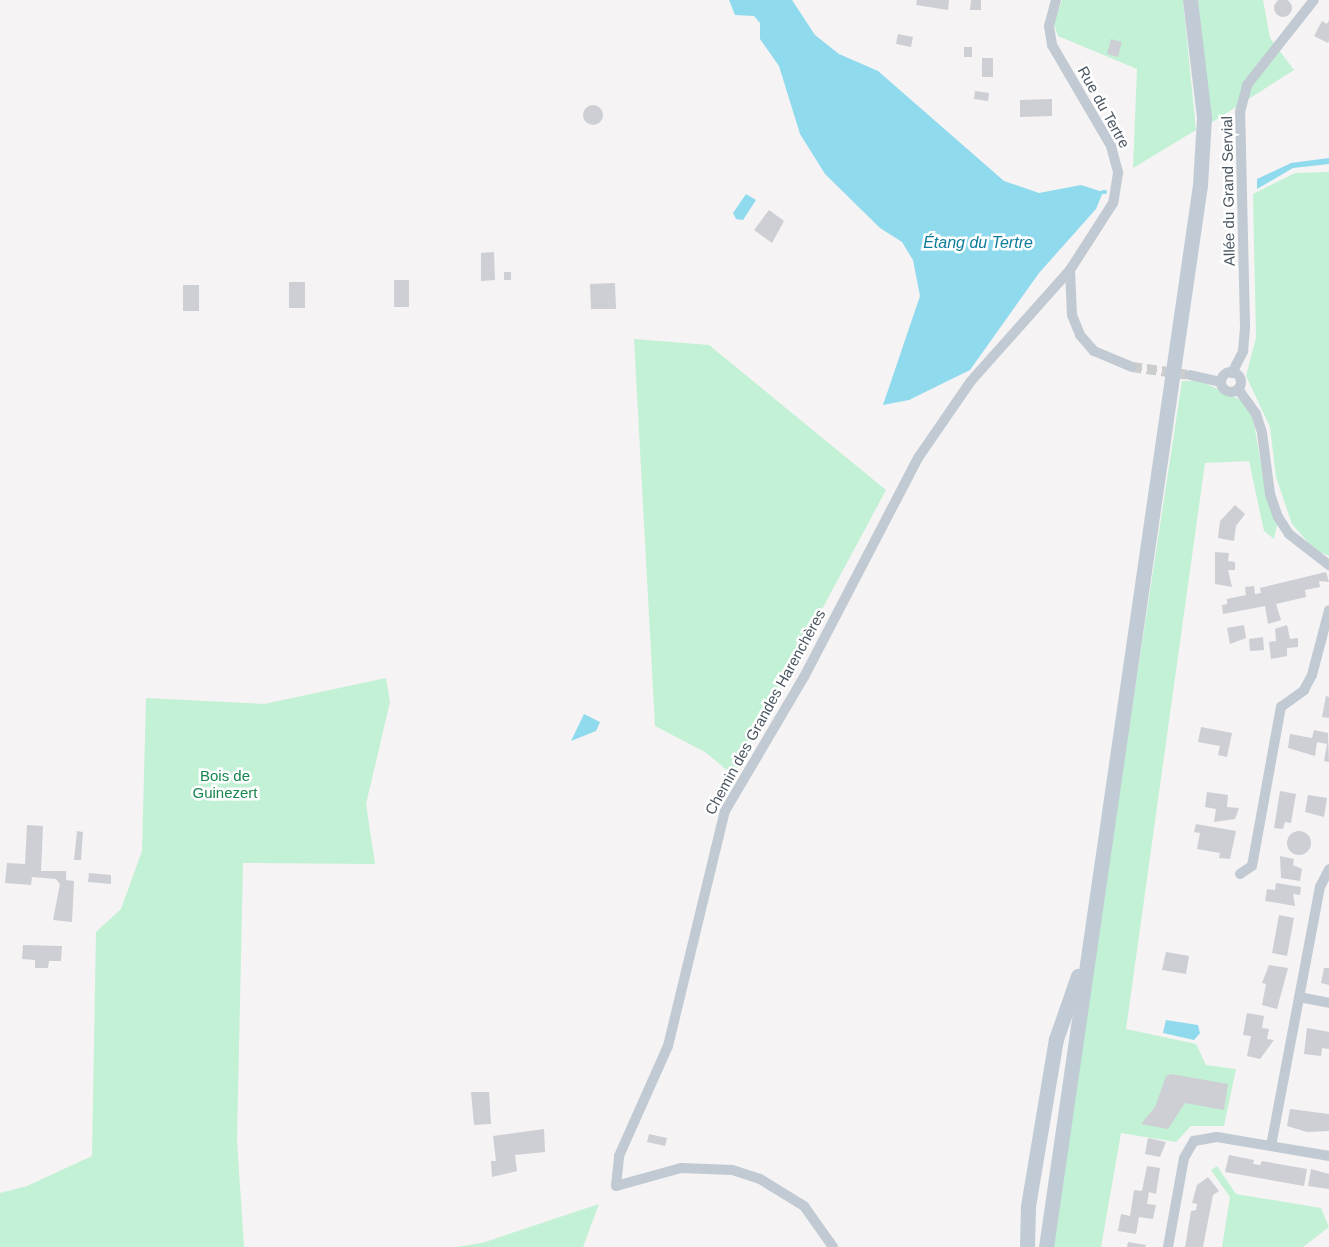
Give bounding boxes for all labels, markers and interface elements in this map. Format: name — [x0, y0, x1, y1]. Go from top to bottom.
street label: Rue du Tertre — [1074, 63, 1134, 151]
street label: Allée du Grand Servial — [1218, 116, 1238, 266]
water label: Étang du Tertre — [923, 233, 1033, 253]
street label: Chemin des Grandes Harenchères — [701, 606, 829, 818]
park label: Bois de Guinezert — [192, 766, 258, 801]

